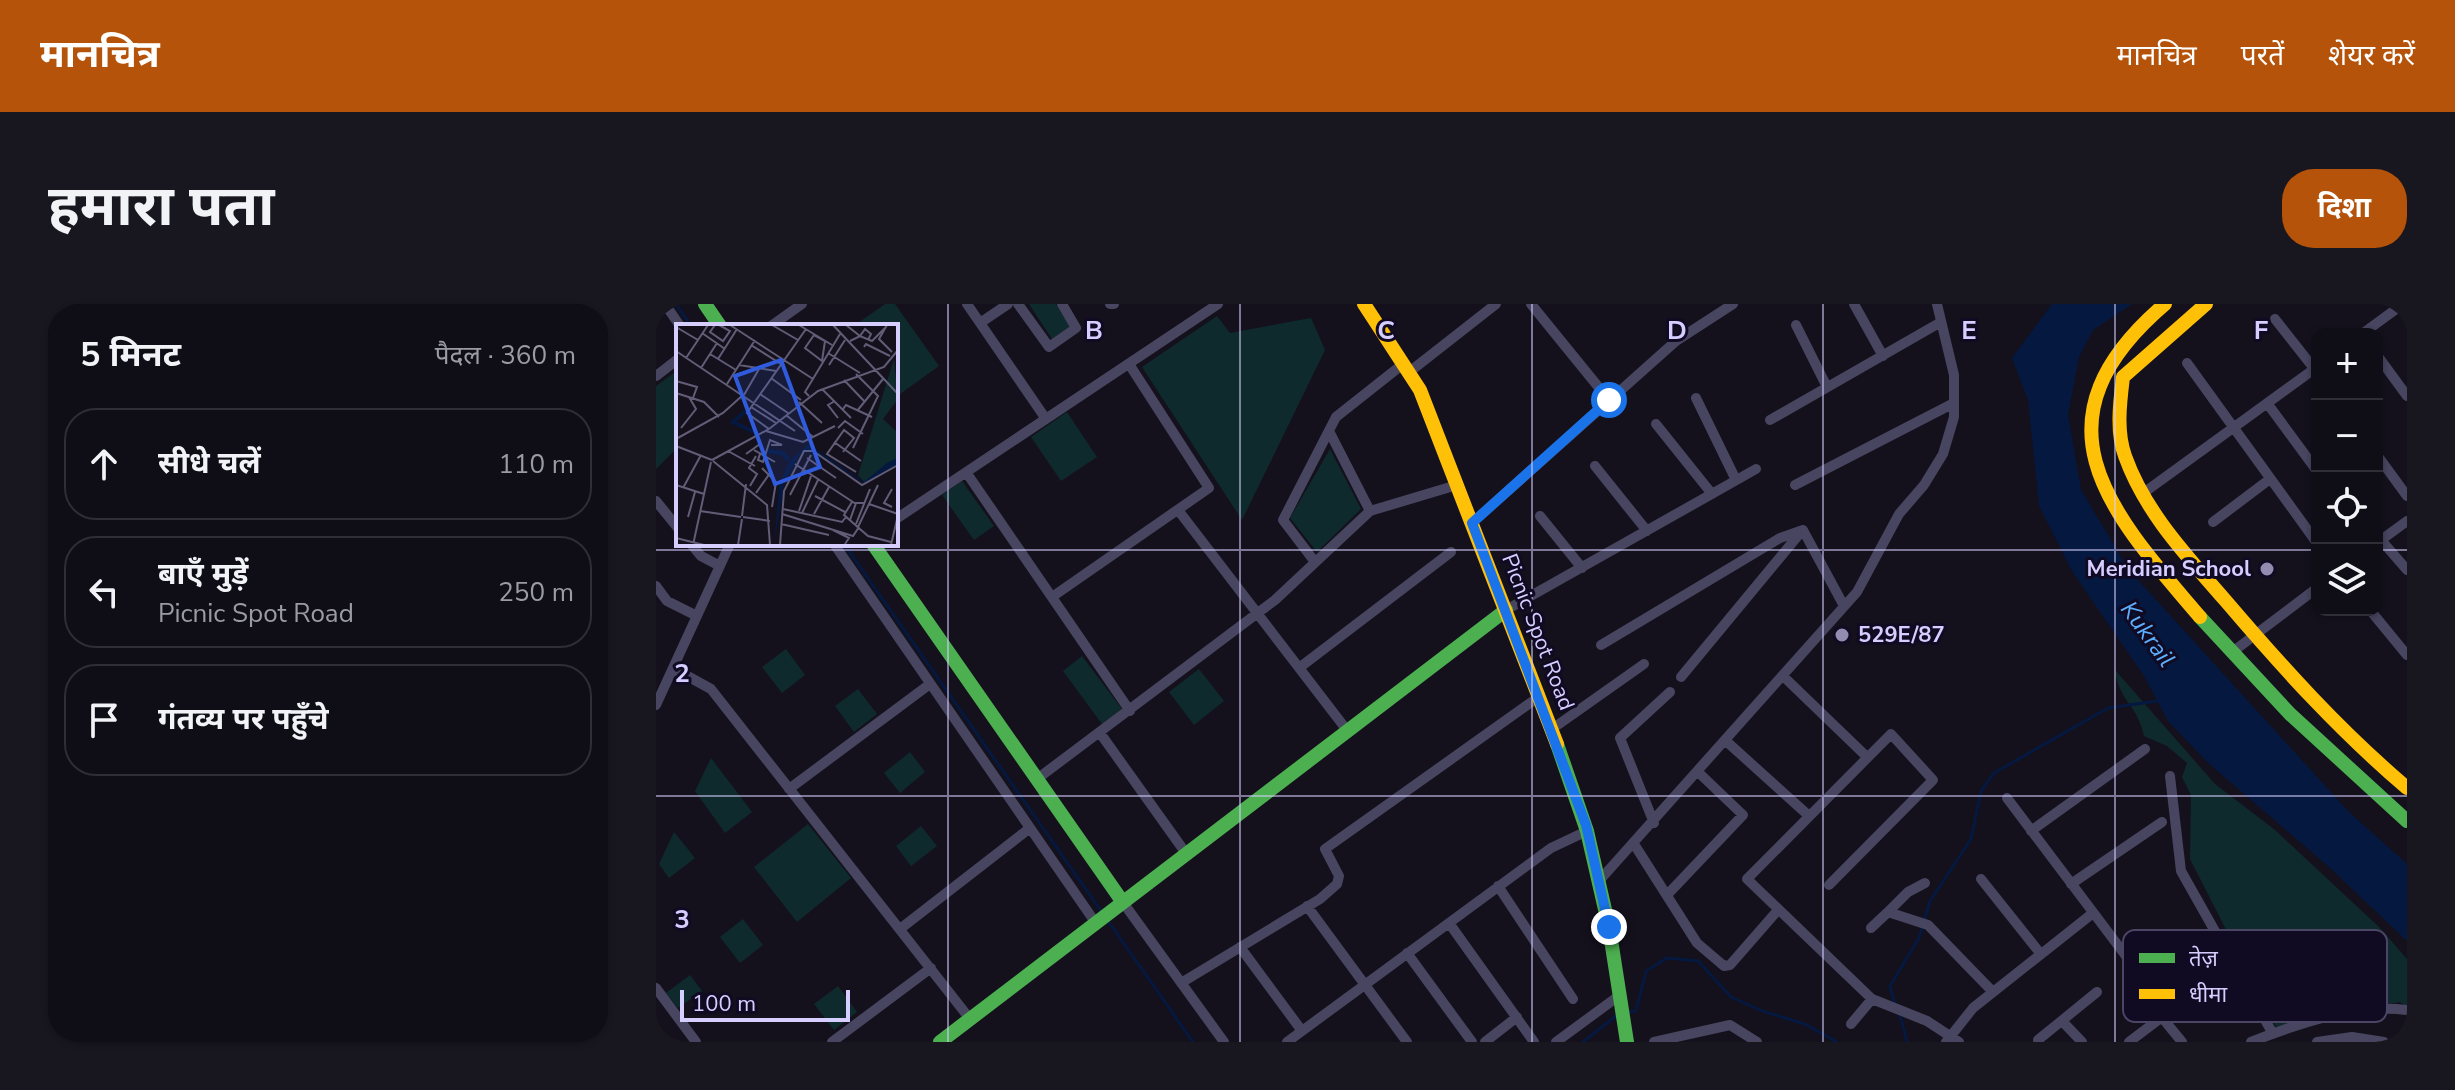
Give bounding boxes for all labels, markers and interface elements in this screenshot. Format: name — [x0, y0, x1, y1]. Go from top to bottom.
text: मानचित्र — [40, 29, 160, 80]
text: मानचित्र — [2117, 37, 2197, 75]
text: परतें — [2241, 37, 2284, 75]
text: शेयर करें — [2328, 37, 2415, 75]
text: हमारा पता — [48, 168, 275, 245]
button: दिशा — [2282, 169, 2407, 248]
text: B — [1085, 313, 1103, 348]
text: C — [1377, 313, 1395, 348]
text: D — [1667, 313, 1687, 348]
text: E — [1961, 313, 1977, 348]
text: F — [2254, 313, 2268, 348]
inset map — [676, 324, 898, 546]
map controls — [2311, 328, 2383, 616]
button: + — [2311, 328, 2383, 400]
text: 5 मिनट — [80, 332, 181, 378]
text: पैदल · 360 m — [435, 338, 576, 373]
route start — [1591, 382, 1627, 418]
button: − — [2311, 400, 2383, 472]
icon: ahead — [82, 442, 126, 486]
text: सीधे चलें — [158, 443, 261, 484]
text: 110 m — [498, 447, 574, 482]
button: locate — [2311, 472, 2383, 544]
button: layers — [2311, 544, 2383, 616]
street label: Picnic Spot Road — [1494, 549, 1582, 715]
text: बाएँ मुड़ें — [158, 554, 248, 595]
place label: Meridian School — [2087, 554, 2251, 584]
marker: Meridian School — [2258, 560, 2276, 578]
icon: left — [82, 570, 126, 614]
text: 250 m — [498, 575, 574, 610]
water label: Kukrail — [2113, 595, 2183, 673]
text: Picnic Spot Road — [158, 596, 354, 631]
place label: 529E/87 — [1858, 620, 1945, 650]
marker: 529E/87 — [1833, 626, 1851, 644]
text: 2 — [674, 656, 690, 691]
icon: arrive — [82, 698, 126, 742]
text: गंतव्य पर पहुँचे — [158, 699, 328, 740]
text: 3 — [674, 902, 690, 937]
route end — [1591, 909, 1627, 945]
legend — [2123, 930, 2387, 1022]
text: तेज़ — [2189, 944, 2219, 974]
text: धीमा — [2189, 980, 2227, 1010]
scale bar — [680, 986, 850, 1022]
text: 100 m — [692, 989, 756, 1019]

